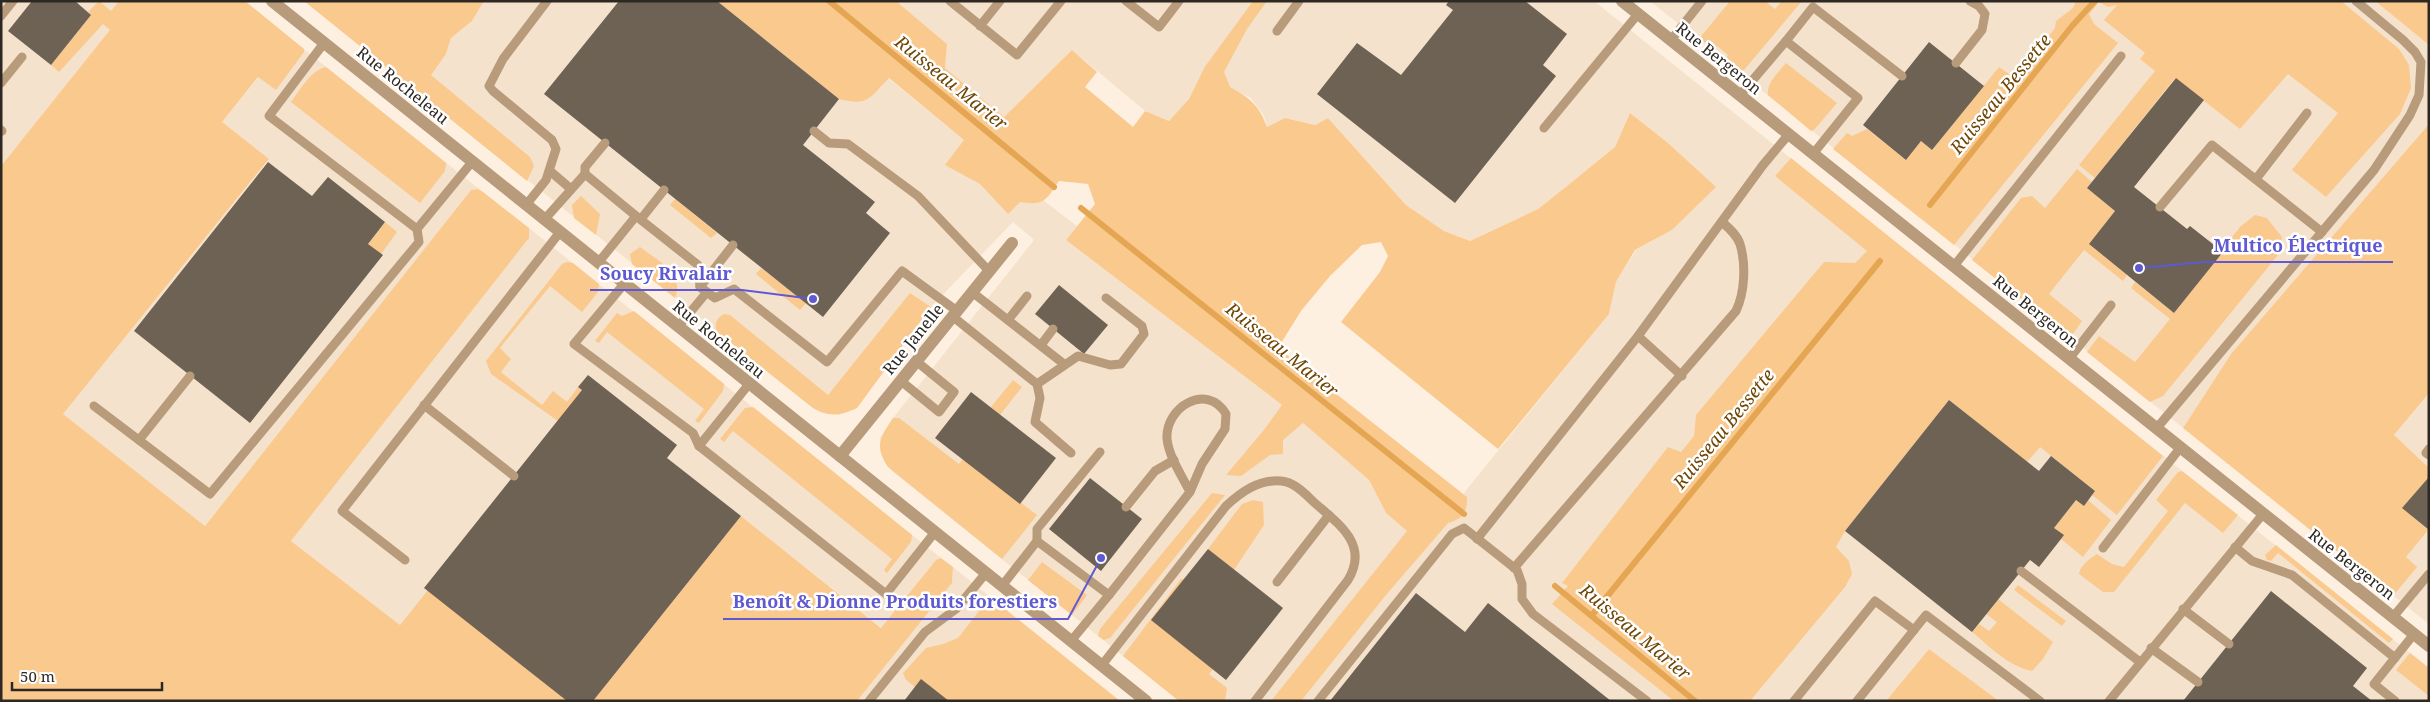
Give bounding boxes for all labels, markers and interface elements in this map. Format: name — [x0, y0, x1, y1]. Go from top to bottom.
street label: Rue Bergeron — [1672, 17, 1766, 99]
water label: Ruisseau Bessette — [1944, 28, 2056, 159]
water label: Ruisseau Marier — [890, 29, 1013, 135]
street label: Rue Rocheleau — [352, 41, 454, 129]
callout: Multico Électrique — [2204, 229, 2393, 262]
text: Multico Électrique — [2213, 233, 2383, 257]
callout: Soucy Rivalair — [590, 257, 742, 290]
text: Soucy Rivalair — [600, 261, 732, 285]
street label: Rue Bergeron — [1989, 270, 2083, 352]
street label: Rue Rocheleau — [668, 295, 770, 383]
water label: Ruisseau Marier — [1221, 296, 1344, 402]
street label: Rue Janelle — [878, 299, 948, 379]
water label: Ruisseau Bessette — [1667, 363, 1779, 494]
street label: Rue Bergeron — [2304, 523, 2400, 605]
water label: Ruisseau Marier — [1574, 577, 1697, 685]
callout: Benoît & Dionne Produits forestiers — [723, 586, 1068, 619]
text: Benoît & Dionne Produits forestiers — [733, 589, 1058, 613]
scale bar — [12, 660, 162, 692]
text: 50 m — [20, 666, 55, 686]

